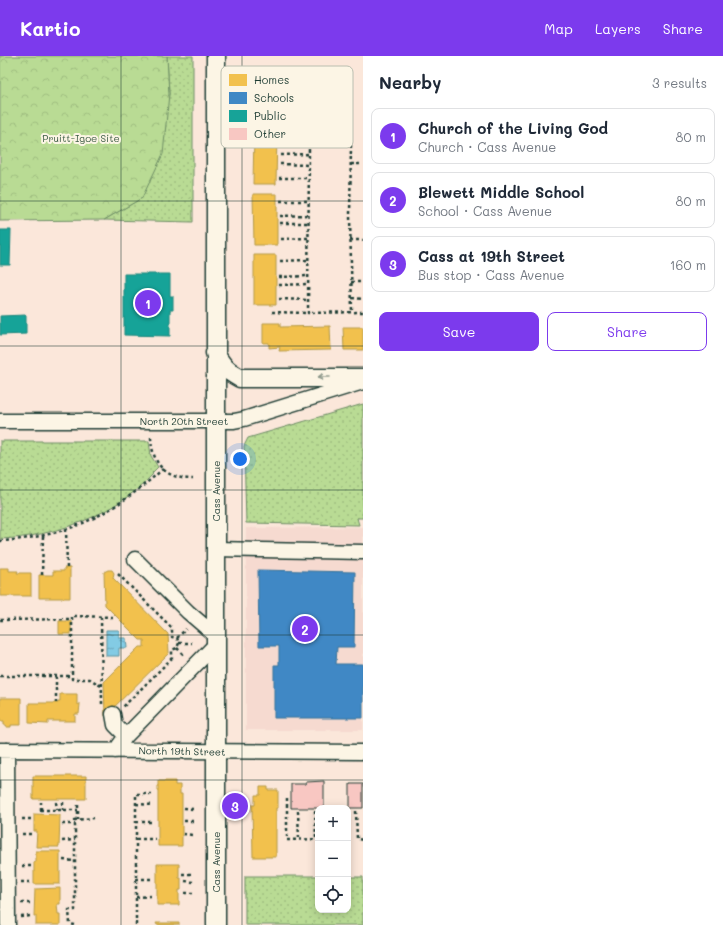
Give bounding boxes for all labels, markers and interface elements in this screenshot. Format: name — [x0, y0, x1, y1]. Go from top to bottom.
text: Kartio — [20, 16, 80, 41]
text: Map — [544, 19, 573, 38]
text: Layers — [595, 19, 641, 38]
text: Share — [663, 19, 703, 38]
legend — [221, 66, 353, 148]
text: Nearby — [379, 71, 441, 93]
text: Homes — [254, 72, 289, 87]
text: 3 results — [652, 74, 707, 91]
text: Schools — [254, 90, 294, 105]
text: Public — [254, 108, 286, 123]
text: Church of the Living God — [418, 118, 608, 138]
text: Other — [254, 126, 286, 141]
text: 1 — [390, 128, 396, 145]
text: 80 m — [676, 128, 706, 145]
park label: Pruitt-Igoe Site — [42, 131, 120, 145]
text: Church · Cass Avenue — [418, 138, 556, 155]
text: Blewett Middle School — [418, 182, 584, 202]
text: 2 — [389, 192, 397, 209]
text: 80 m — [676, 192, 706, 209]
text: School · Cass Avenue — [418, 202, 552, 219]
text: Cass at 19th Street — [418, 246, 565, 266]
text: 3 — [389, 256, 397, 273]
text: 160 m — [670, 256, 706, 273]
text: Bus stop · Cass Avenue — [418, 266, 565, 283]
pin: 1 — [135, 288, 161, 318]
button: Save — [379, 312, 539, 351]
button: Share — [547, 312, 707, 351]
one-way arrow — [318, 373, 331, 381]
street label: North 20th Street — [140, 414, 228, 428]
your location — [230, 449, 250, 469]
street label: Cass Avenue — [209, 461, 223, 521]
pin: 2 — [292, 614, 318, 644]
street label: North 19th Street — [138, 743, 226, 759]
pin: 3 — [222, 791, 248, 821]
map controls — [315, 805, 351, 913]
button: + — [315, 805, 351, 841]
street label: Cass Avenue — [209, 832, 223, 892]
button: − — [315, 841, 351, 877]
button: locate — [315, 877, 351, 913]

